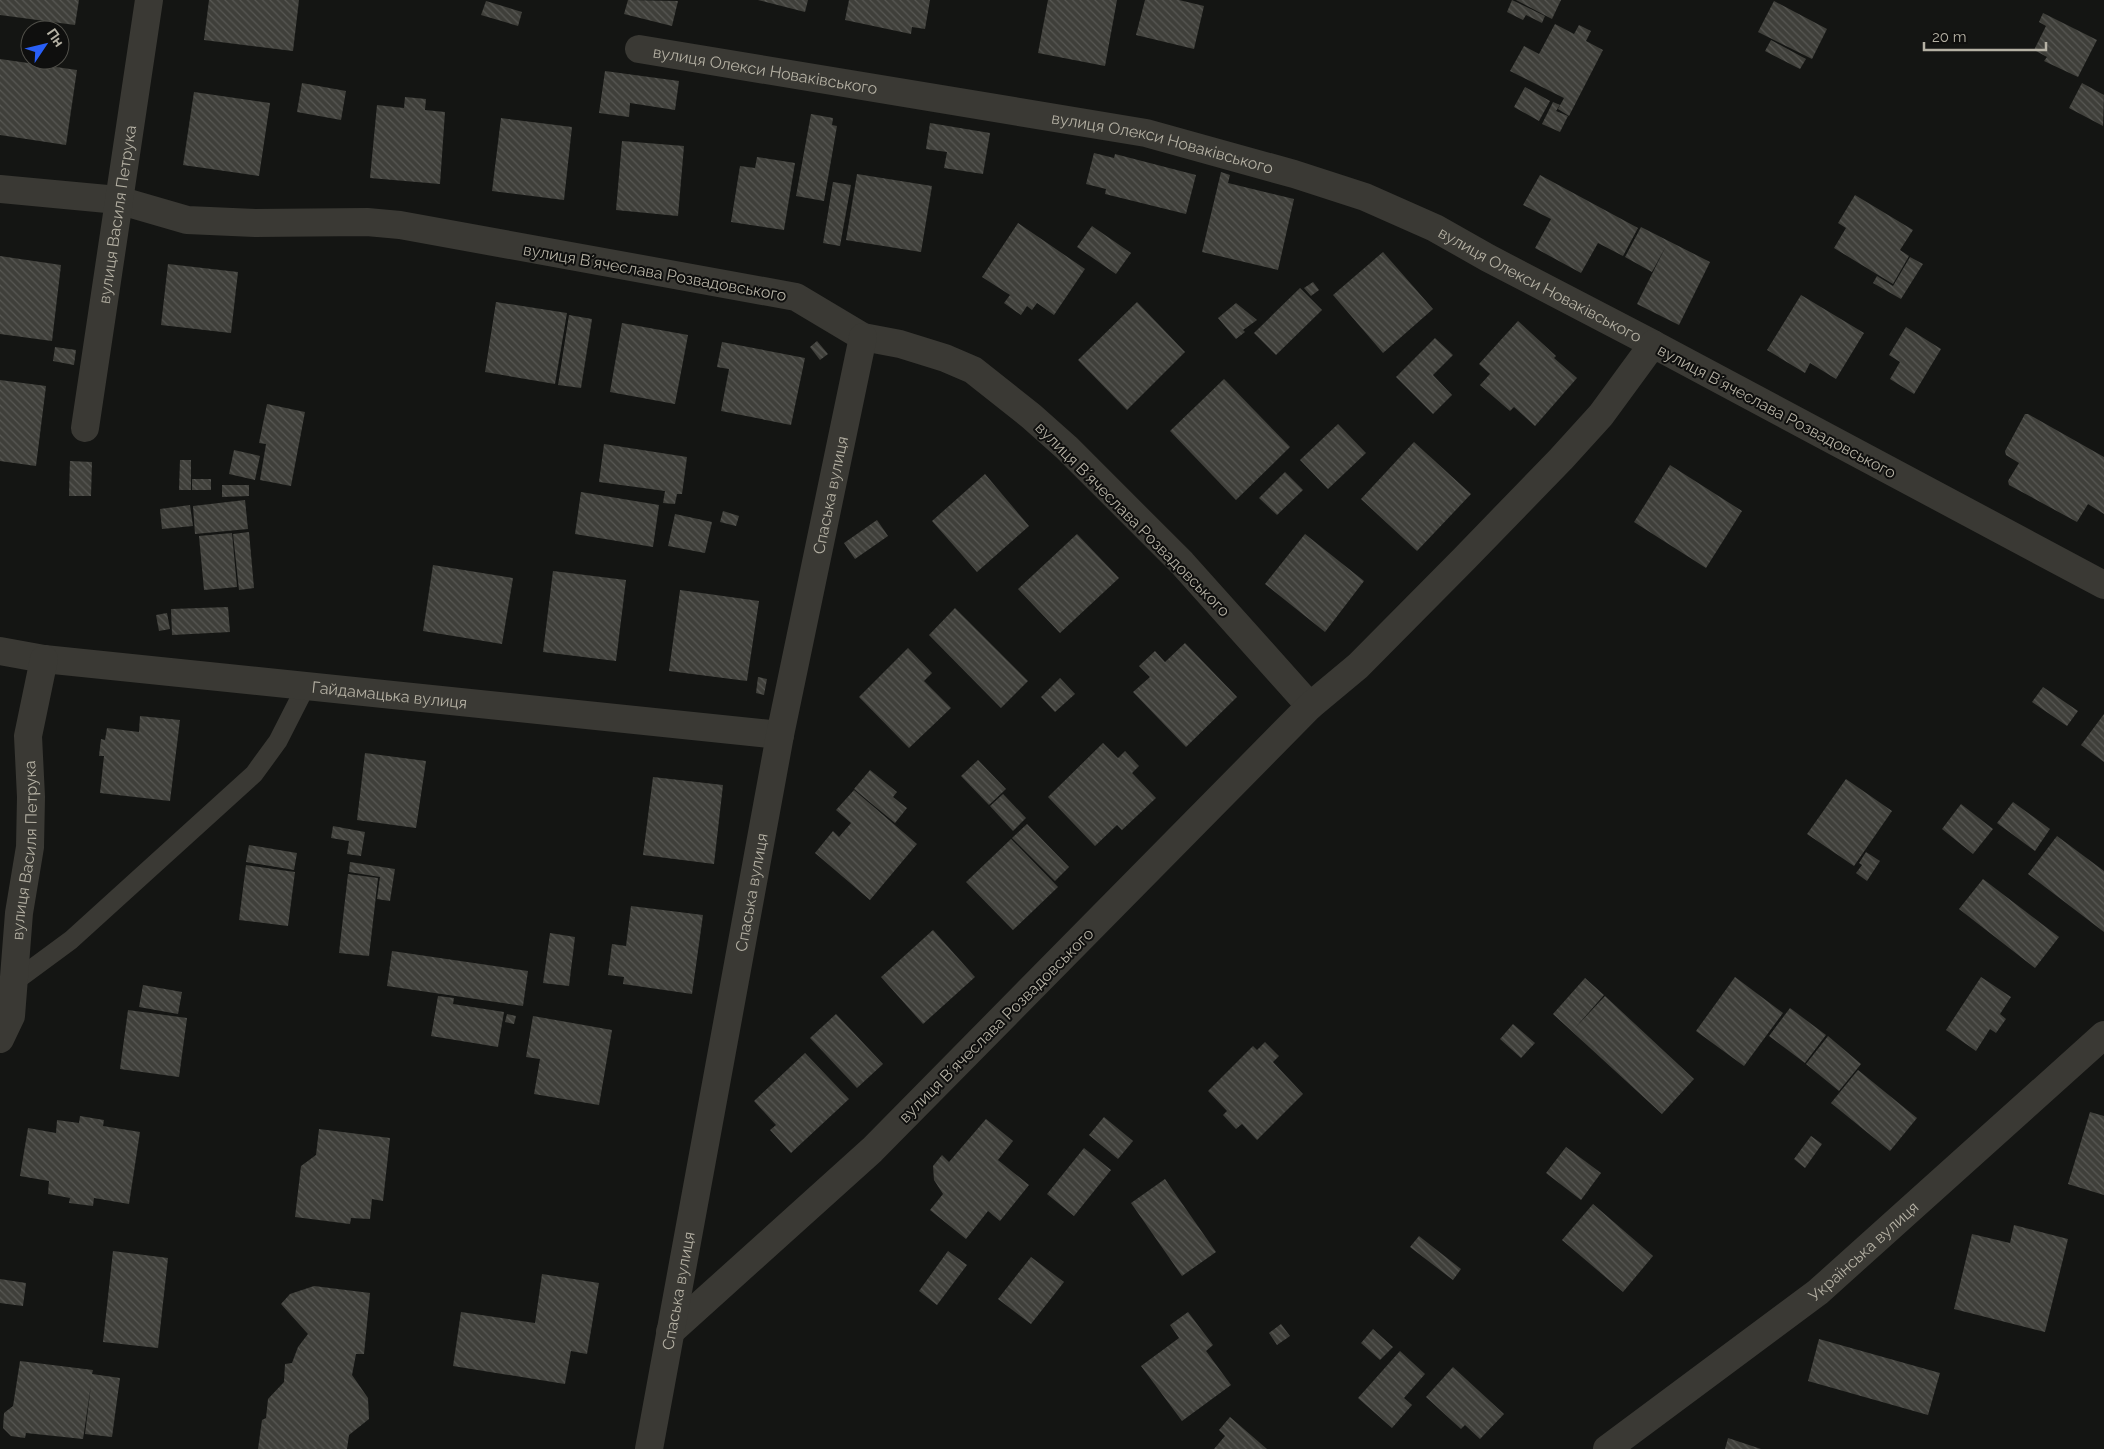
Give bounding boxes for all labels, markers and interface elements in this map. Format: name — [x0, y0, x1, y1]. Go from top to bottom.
north arrow — [20, 20, 70, 70]
scale bar — [1924, 20, 2046, 52]
text: Пн — [44, 25, 68, 50]
text: 20 m — [1932, 28, 1967, 46]
street label: вулиця Олекси Новаківського — [652, 42, 879, 98]
street label: вулиця Олекси Новаківського — [1050, 108, 1275, 178]
street label: вулиця Василя Петрука — [95, 124, 140, 305]
street label: вулиця Олекси Новаківського — [1435, 223, 1645, 346]
street label: вулиця Вʼячеслава Розвадовського — [522, 240, 788, 305]
street label: вулиця Вʼячеслава Розвадовського — [1654, 340, 1899, 483]
street label: вулиця Вʼячеслава Розвадовського — [1032, 418, 1234, 620]
street label: Спаська вулиця — [809, 435, 852, 556]
street label: Гайдамацька вулиця — [311, 678, 468, 713]
street label: вулиця Василя Петрука — [8, 760, 41, 941]
street label: Спаська вулиця — [731, 832, 772, 953]
street label: вулиця Вʼячеслава Розвадовського — [895, 924, 1097, 1126]
street label: Українська вулиця — [1805, 1197, 1922, 1306]
street label: Спаська вулиця — [658, 1230, 699, 1351]

